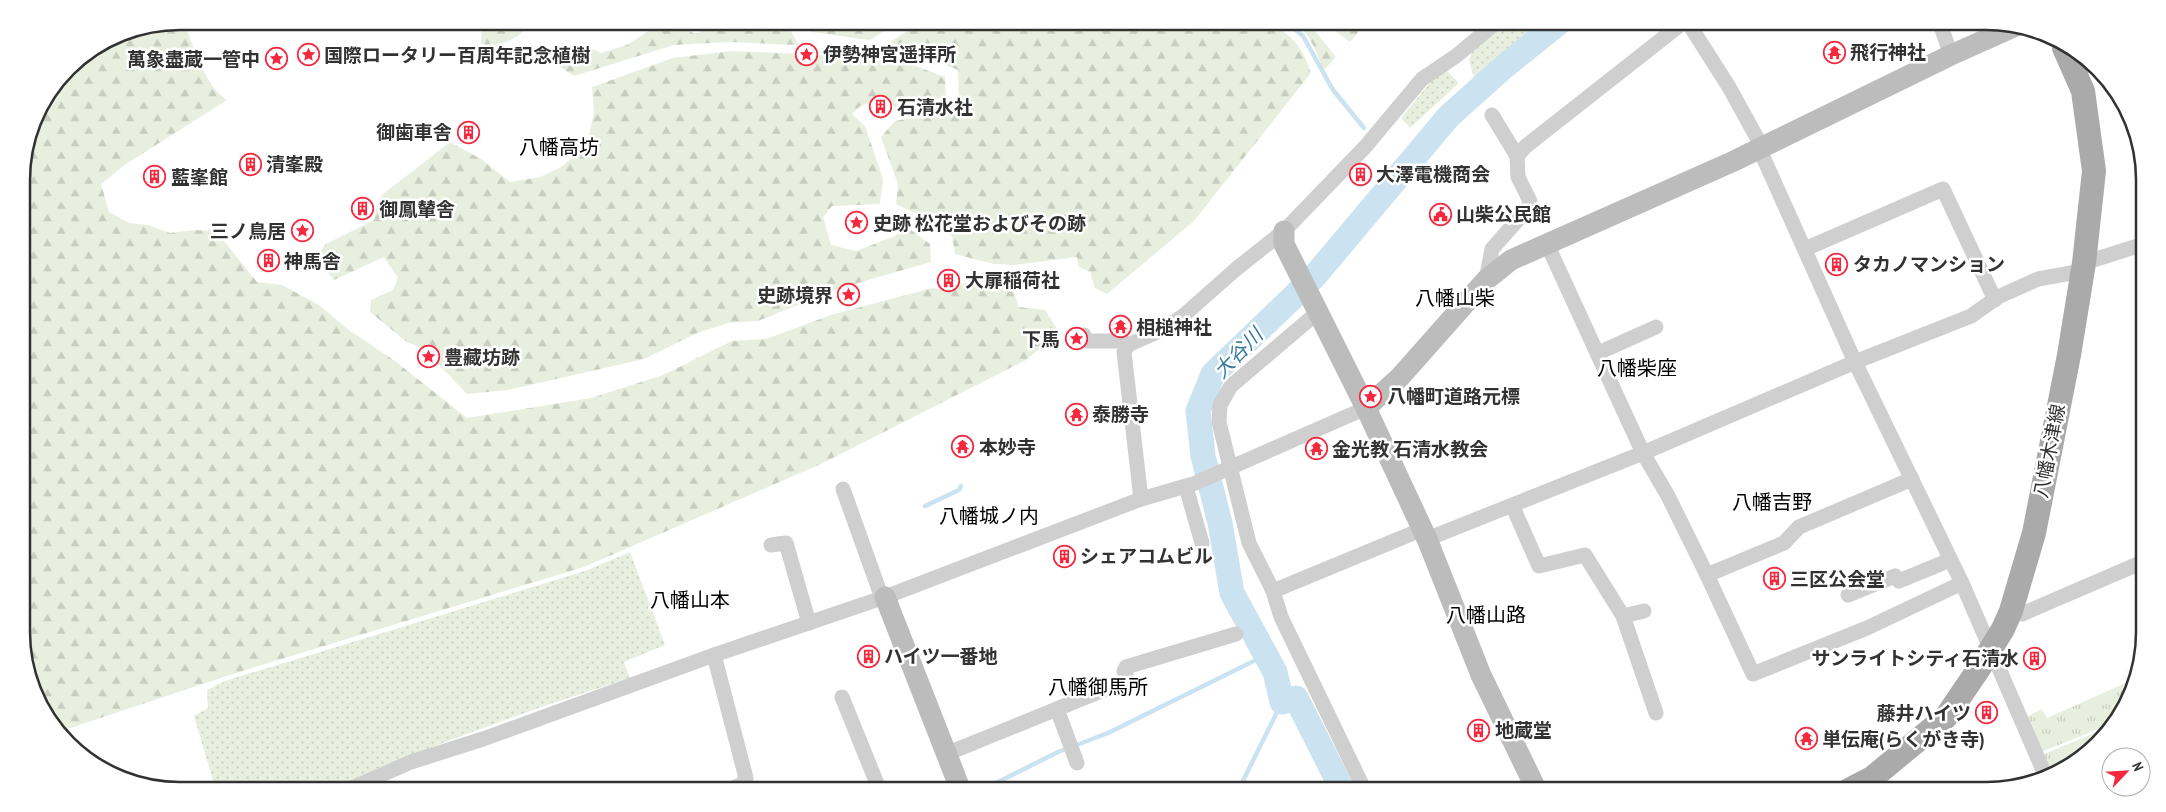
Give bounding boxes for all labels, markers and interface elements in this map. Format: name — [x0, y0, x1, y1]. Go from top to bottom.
temple icon: 飛行神社 — [1822, 40, 1846, 64]
place label: 飛行神社 — [1850, 40, 1926, 64]
place icon: 伊勢神宮遥拝所 — [795, 42, 819, 66]
place label: 伊勢神宮遥拝所 — [823, 42, 956, 66]
place icon: 国際ロータリー百周年記念植樹 — [296, 43, 320, 67]
place label: 国際ロータリー百周年記念植樹 — [324, 43, 590, 67]
place label: 萬象盡蔵一管中 — [127, 47, 260, 71]
place icon: 萬象盡蔵一管中 — [264, 47, 288, 71]
building icon: 石清水社 — [869, 95, 893, 119]
place label: 石清水社 — [897, 95, 973, 119]
place label: 御歯車舎 — [376, 120, 452, 144]
building icon: 御歯車舎 — [456, 120, 480, 144]
district label: 八幡高坊 — [519, 134, 599, 160]
building icon: 清峯殿 — [238, 152, 262, 176]
place label: 清峯殿 — [266, 152, 323, 176]
building icon: 大澤電機商会 — [1348, 162, 1372, 186]
place label: 大澤電機商会 — [1376, 162, 1490, 186]
building icon: 藍峯館 — [143, 165, 167, 189]
place label: 藍峯館 — [171, 165, 228, 189]
building icon: 御鳳輦舎 — [351, 197, 375, 221]
place label: 御鳳輦舎 — [379, 197, 455, 221]
public building icon: 山柴公民館 — [1428, 202, 1452, 226]
place label: 山柴公民館 — [1456, 202, 1551, 226]
place icon: 史跡 松花堂およびその跡 — [845, 211, 869, 235]
place label: 史跡 松花堂およびその跡 — [873, 211, 1086, 235]
place label: 三ノ鳥居 — [210, 219, 286, 243]
place icon: 三ノ鳥居 — [290, 219, 314, 243]
building icon: 神馬舎 — [256, 249, 280, 273]
place label: 神馬舎 — [284, 249, 341, 273]
building icon: タカノマンション — [1825, 252, 1849, 276]
place label: タカノマンション — [1853, 252, 2005, 276]
building icon: 大扉稲荷社 — [937, 268, 961, 292]
place label: 大扉稲荷社 — [965, 268, 1060, 292]
place label: 史跡境界 — [757, 283, 833, 307]
place icon: 史跡境界 — [837, 283, 861, 307]
district label: 八幡山柴 — [1415, 285, 1495, 311]
temple icon: 相槌神社 — [1108, 315, 1132, 339]
place label: 相槌神社 — [1136, 315, 1212, 339]
water label: 大谷川 — [1208, 321, 1270, 384]
place label: 下馬 — [1022, 327, 1060, 351]
place icon: 下馬 — [1064, 327, 1088, 351]
place icon: 豊藏坊跡 — [416, 345, 440, 369]
place label: 豊藏坊跡 — [444, 345, 520, 369]
district label: 八幡柴座 — [1597, 355, 1677, 381]
place icon: 八幡町道路元標 — [1359, 384, 1383, 408]
place label: 八幡町道路元標 — [1387, 384, 1520, 408]
temple icon: 泰勝寺 — [1064, 402, 1088, 426]
place label: 泰勝寺 — [1092, 402, 1149, 426]
street label: 八幡木津線 — [2028, 402, 2070, 500]
temple icon: 本妙寺 — [951, 435, 975, 459]
place label: 本妙寺 — [979, 435, 1036, 459]
temple icon: 金光教 石清水教会 — [1304, 437, 1328, 461]
place label: 金光教 石清水教会 — [1332, 437, 1488, 461]
district label: 八幡吉野 — [1732, 489, 1812, 515]
district label: 八幡城ノ内 — [939, 503, 1039, 529]
building icon: シェアコムビル — [1052, 544, 1076, 568]
place label: シェアコムビル — [1080, 544, 1213, 568]
building icon: 三区公会堂 — [1762, 567, 1786, 591]
place label: 三区公会堂 — [1790, 567, 1885, 591]
district label: 八幡山本 — [650, 587, 730, 613]
district label: 八幡山路 — [1446, 602, 1526, 628]
building icon: ハイツ一番地 — [856, 644, 880, 668]
place label: ハイツ一番地 — [884, 644, 998, 668]
place label: サンライトシティ石清水 — [1811, 646, 2019, 670]
building icon: サンライトシティ石清水 — [2023, 646, 2047, 670]
district label: 八幡御馬所 — [1048, 674, 1148, 700]
place label: 藤井ハイツ — [1876, 701, 1971, 725]
building icon: 藤井ハイツ — [1975, 701, 1999, 725]
building icon: 地蔵堂 — [1467, 718, 1491, 742]
place label: 地蔵堂 — [1495, 718, 1552, 742]
temple icon: 単伝庵(らくがき寺) — [1794, 727, 1818, 751]
place label: 単伝庵(らくがき寺) — [1822, 727, 1985, 751]
north arrow — [2101, 747, 2151, 797]
text: N — [2128, 759, 2148, 774]

